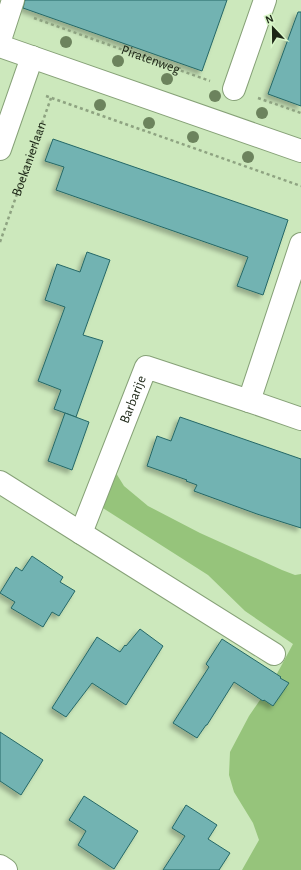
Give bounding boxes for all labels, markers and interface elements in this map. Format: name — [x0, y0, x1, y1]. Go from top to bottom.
north arrow — [253, 8, 293, 48]
text: N — [264, 13, 275, 26]
street label: Piratenweg — [119, 43, 182, 77]
street label: Boekanierlaan — [10, 120, 49, 198]
street label: Barbarije — [118, 374, 149, 425]

